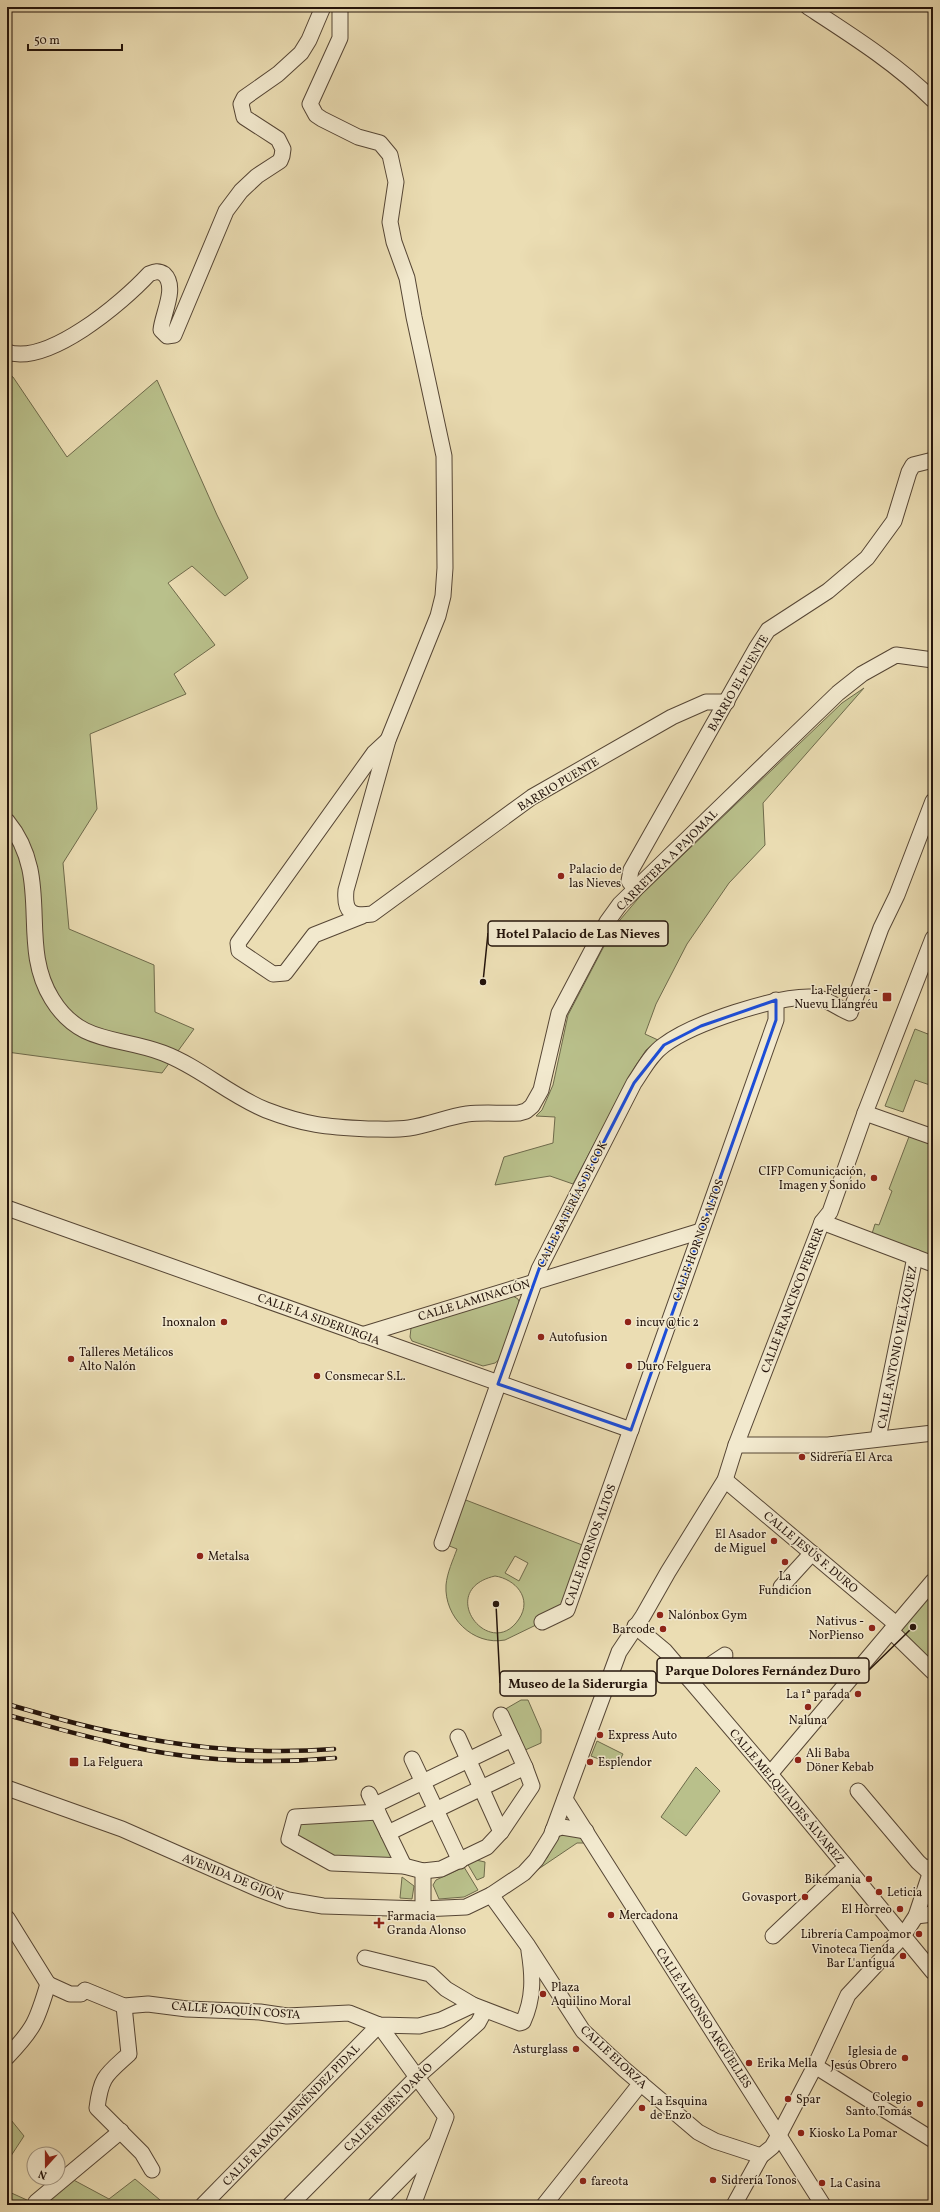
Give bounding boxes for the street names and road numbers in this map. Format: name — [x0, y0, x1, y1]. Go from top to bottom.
street label: BARRIO EL PUENTE — [705, 632, 773, 735]
street label: BARRIO PUENTE — [515, 754, 602, 816]
street label: CARRETERA A PAJOMAL — [614, 806, 722, 915]
street label: CALLE BATERÍAS DE COK — [533, 1138, 612, 1271]
street label: CALLE HORNOS ALTOS — [669, 1177, 728, 1304]
street label: CALLE FRANCISCO FERRER — [758, 1225, 828, 1375]
street label: CALLE ANTONIO VELÁZQUEZ — [873, 1264, 922, 1430]
street label: CALLE LAMINACIÓN — [416, 1275, 532, 1326]
street label: CALLE LA SIDERURGIA — [255, 1290, 383, 1350]
street label: CALLE HORNOS ALTOS — [561, 1482, 620, 1609]
street label: CALLE JESÚS F. DURO — [760, 1508, 862, 1597]
street label: CALLE MELQUIADES ÁLVAREZ — [725, 1725, 848, 1867]
street label: AVENIDA DE GIJÓN — [180, 1849, 286, 1906]
street label: CALLE ALFONSO ARGÜELLES — [652, 1945, 756, 2092]
street label: CALLE JOAQUÍN COSTA — [171, 1998, 302, 2024]
street label: CALLE ELORZA — [576, 2023, 651, 2093]
street label: CALLE RAMÓN MENÉNDEZ PIDAL — [219, 2040, 364, 2190]
street label: CALLE RUBÉN DARÍO — [340, 2059, 437, 2156]

